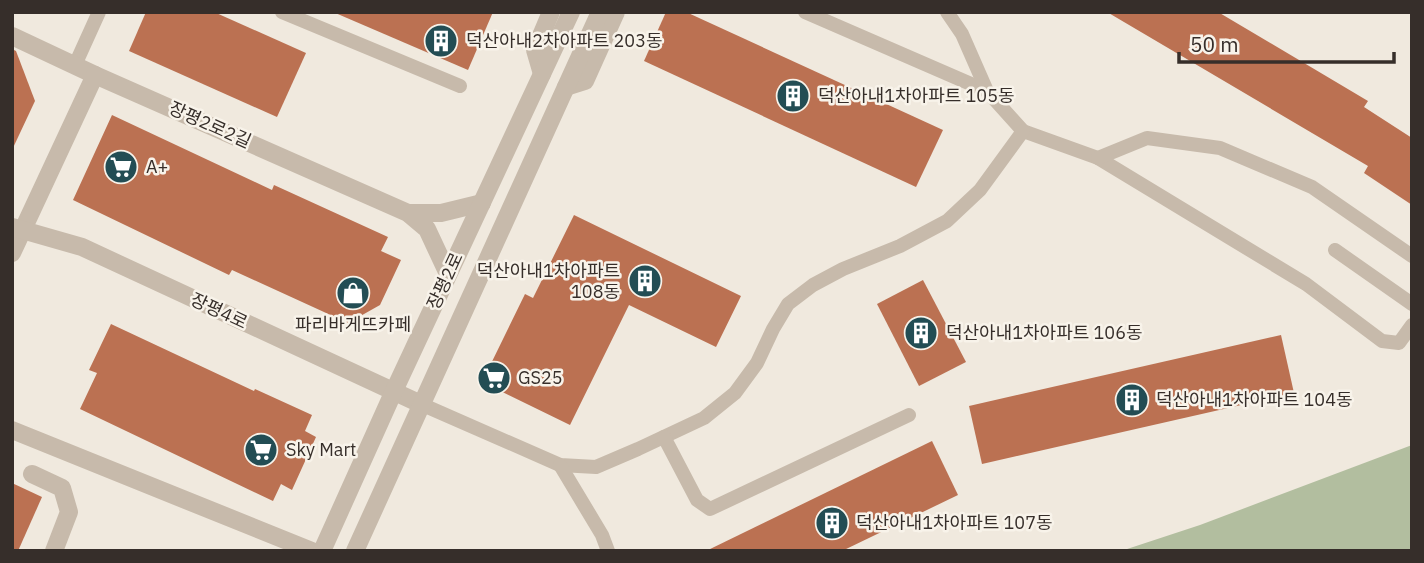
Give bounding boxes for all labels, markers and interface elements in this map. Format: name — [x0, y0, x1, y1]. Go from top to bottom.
scale bar — [1179, 21, 1394, 65]
building icon: 덕산아내2차아파트 203동 — [422, 22, 460, 60]
place label: 덕산아내2차아파트 203동 — [466, 29, 663, 52]
text: 50 m — [1190, 30, 1239, 58]
building icon: 덕산아내1차아파트 105동 — [774, 77, 812, 115]
place label: 덕산아내1차아파트 105동 — [818, 84, 1015, 107]
street label: 장평2로2길 — [165, 96, 255, 153]
supermarket icon: A+ — [102, 148, 140, 186]
place label: A+ — [146, 155, 168, 178]
street label: 장평2로 — [421, 249, 468, 313]
place label: 덕산아내1차아파트 108동 — [477, 259, 620, 303]
building icon: 덕산아내1차아파트 108동 — [626, 262, 664, 300]
shop icon: 파리바게뜨카페 — [334, 274, 372, 312]
street label: 장평4로 — [187, 287, 251, 334]
place label: 파리바게뜨카페 — [295, 313, 411, 336]
building icon: 덕산아내1차아파트 106동 — [902, 314, 940, 352]
place label: 덕산아내1차아파트 106동 — [946, 321, 1143, 344]
supermarket icon: GS25 — [475, 359, 513, 397]
place label: GS25 — [518, 366, 563, 389]
building icon: 덕산아내1차아파트 104동 — [1113, 381, 1151, 419]
place label: 덕산아내1차아파트 104동 — [1156, 388, 1353, 411]
supermarket icon: Sky Mart — [242, 431, 280, 469]
place label: Sky Mart — [286, 438, 356, 461]
building icon: 덕산아내1차아파트 107동 — [813, 504, 851, 542]
place label: 덕산아내1차아파트 107동 — [856, 511, 1053, 534]

